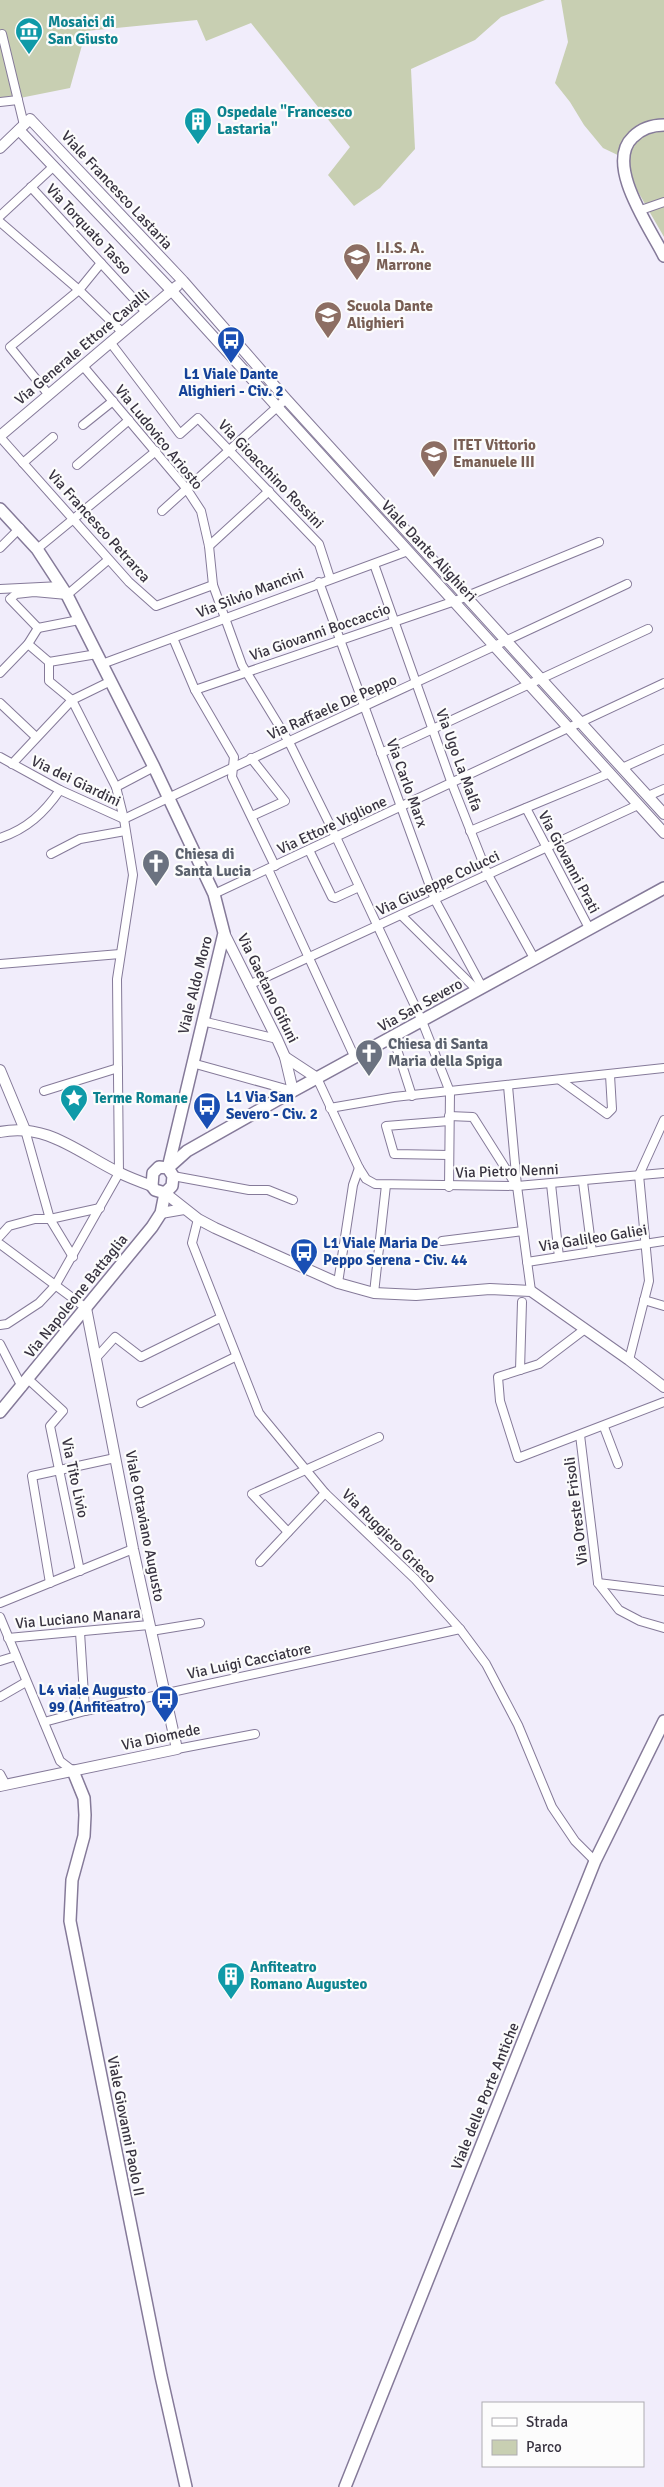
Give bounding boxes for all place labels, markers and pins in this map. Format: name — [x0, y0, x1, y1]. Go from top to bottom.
place label: Mosaici di San Giusto — [48, 13, 118, 48]
museum icon: Mosaici di San Giusto — [14, 16, 44, 55]
place label: Ospedale "Francesco Lastaria" — [217, 103, 352, 138]
building icon: Ospedale "Francesco Lastaria" — [183, 106, 213, 145]
place label: I.I.S. A. Marrone — [376, 239, 431, 274]
school or university icon: I.I.S. A. Marrone — [342, 242, 372, 281]
place label: Scuola Dante Alighieri — [347, 297, 433, 332]
school or university icon: Scuola Dante Alighieri — [313, 300, 343, 339]
bus stop icon: L1 Viale Dante Alighieri - Civ. 2 — [216, 325, 246, 364]
place label: L1 Viale Dante Alighieri - Civ. 2 — [178, 365, 284, 400]
place label: ITET Vittorio Emanuele III — [453, 436, 536, 471]
school or university icon: ITET Vittorio Emanuele III — [419, 439, 449, 478]
place label: Chiesa di Santa Lucia — [175, 845, 251, 880]
church icon: Chiesa di Santa Lucia — [141, 848, 171, 887]
place label: Chiesa di Santa Maria della Spiga — [388, 1035, 503, 1070]
church icon: Chiesa di Santa Maria della Spiga — [354, 1038, 384, 1077]
place icon: Terme Romane — [59, 1083, 89, 1122]
place label: L1 Via San Severo - Civ. 2 — [226, 1088, 318, 1123]
place label: Terme Romane — [93, 1089, 188, 1107]
bus stop icon: L1 Via San Severo - Civ. 2 — [192, 1091, 222, 1130]
place label: L1 Viale Maria De Peppo Serena - Civ. 44 — [323, 1234, 467, 1269]
bus stop icon: L1 Viale Maria De Peppo Serena - Civ. 44 — [289, 1237, 319, 1276]
place label: L4 viale Augusto 99 (Anfiteatro) — [39, 1681, 146, 1716]
bus stop icon: L4 viale Augusto 99 (Anfiteatro) — [150, 1684, 180, 1723]
place label: Anfiteatro Romano Augusteo — [250, 1958, 367, 1993]
building icon: Anfiteatro Romano Augusteo — [216, 1961, 246, 2000]

